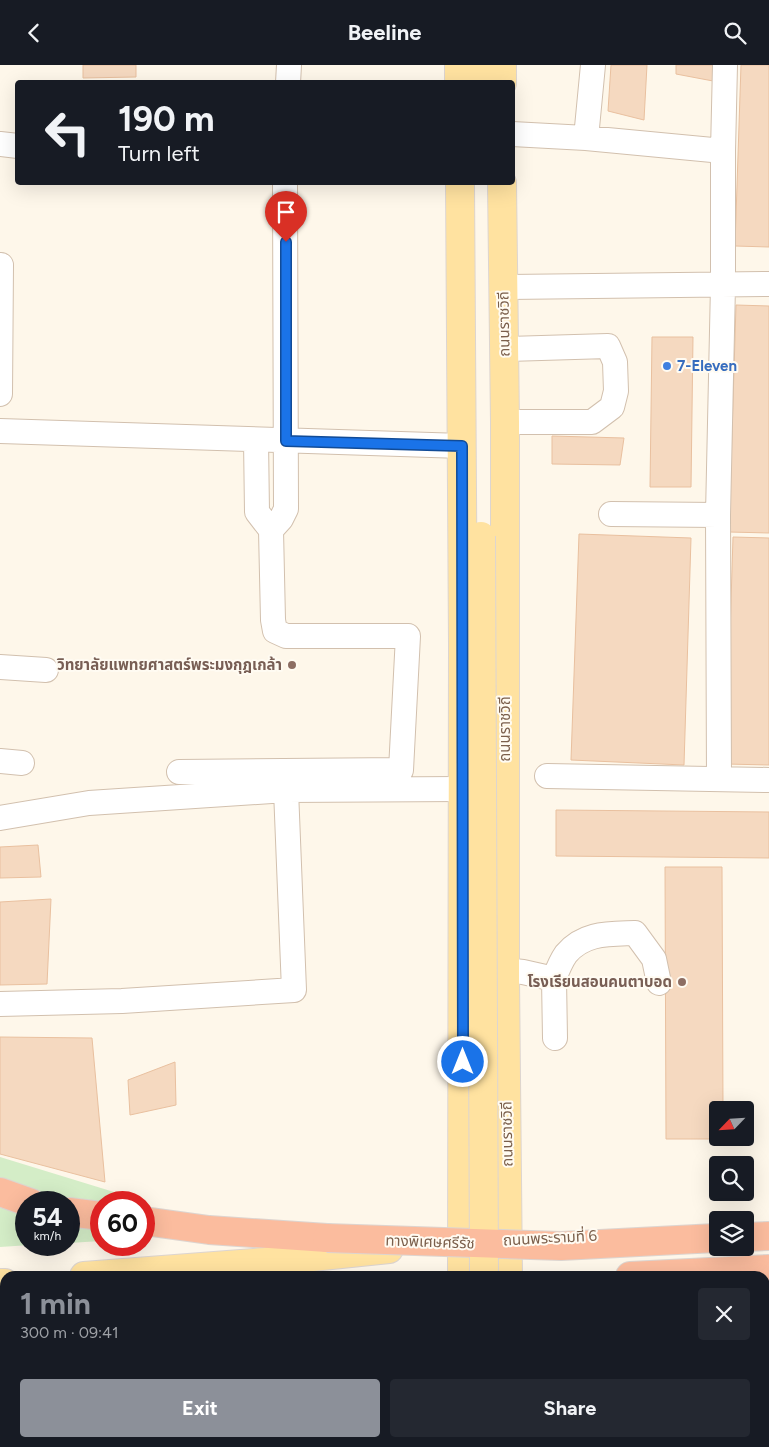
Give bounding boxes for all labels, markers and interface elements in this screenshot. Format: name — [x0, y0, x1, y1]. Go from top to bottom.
icon: back — [20, 19, 48, 47]
text: Beeline — [348, 19, 421, 46]
icon: search — [721, 19, 749, 47]
text: 190 m — [118, 98, 215, 140]
icon: left — [35, 100, 100, 165]
text: Turn left — [118, 140, 200, 167]
pin — [265, 191, 307, 242]
icon: arrive — [272, 198, 300, 226]
street label: ถนนราชวิถี — [494, 291, 514, 357]
place label: 7-Eleven — [677, 357, 737, 375]
marker: 7-Eleven — [661, 360, 673, 372]
place label: วิทยาลัยแพทยศาสตร์พระมงกุฎเกล้า — [56, 656, 282, 674]
marker: วิทยาลัยแพทยศาสตร์พระมงกุฎเกล้า — [286, 659, 298, 671]
street label: ถนนราชวิถี — [496, 696, 514, 762]
place label: โรงเรียนสอนคนตาบอด — [527, 973, 672, 991]
marker: โรงเรียนสอนคนตาบอด — [676, 976, 688, 988]
position arrow — [436, 1035, 488, 1087]
street label: ถนนราชวิถี — [497, 1101, 517, 1167]
north arrow — [709, 1101, 754, 1146]
map controls — [709, 1101, 754, 1256]
button: search — [709, 1156, 754, 1201]
speed limit sign: 60 — [90, 1191, 155, 1256]
text: 54 — [32, 1202, 63, 1232]
button: layers — [709, 1211, 754, 1256]
street label: ถนนพระรามที่ 6 — [502, 1225, 598, 1249]
text: km/h — [34, 1229, 61, 1243]
street label: ทางพิเศษศรีรัช — [385, 1231, 475, 1253]
text: 1 min — [20, 1285, 91, 1322]
button: close — [698, 1288, 750, 1340]
text: 300 m · 09:41 — [20, 1323, 119, 1342]
button: Exit — [20, 1379, 380, 1437]
button: Share — [390, 1379, 750, 1437]

